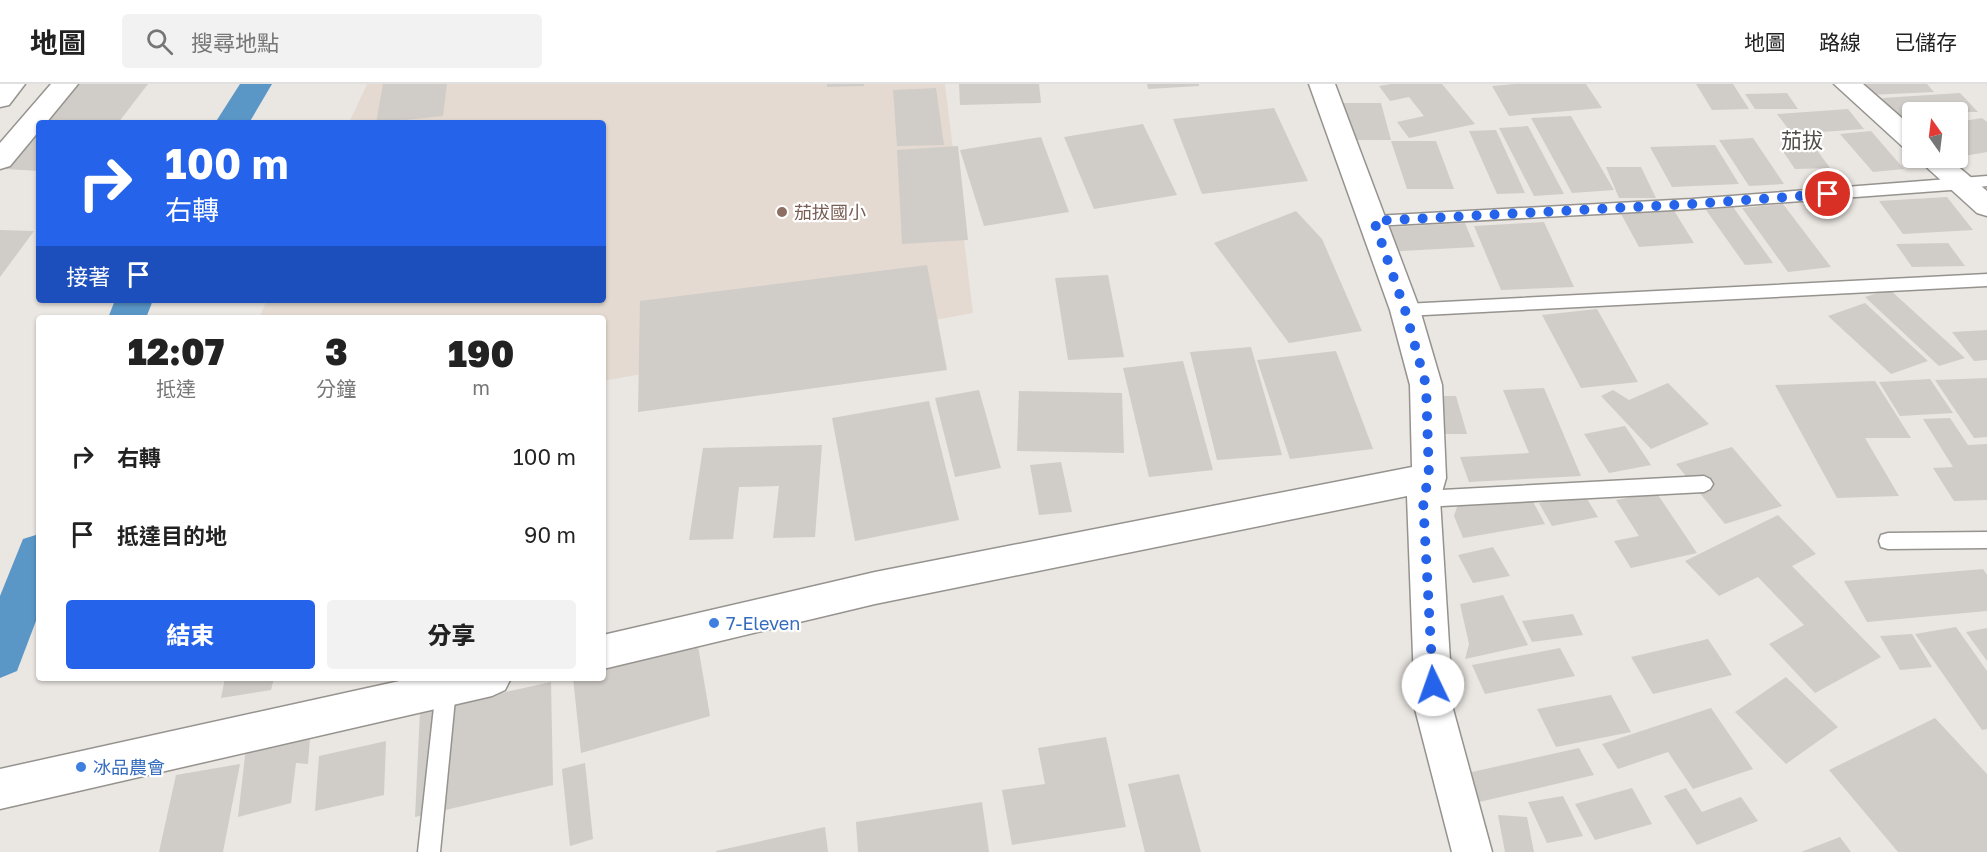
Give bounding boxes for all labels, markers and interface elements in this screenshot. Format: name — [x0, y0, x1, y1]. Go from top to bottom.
search box — [122, 14, 542, 68]
icon: search — [143, 25, 176, 58]
text: 地圖 — [30, 26, 86, 59]
text: 搜尋地點 — [191, 29, 279, 56]
text: 地圖 — [1744, 29, 1786, 55]
text: 路線 — [1819, 29, 1861, 55]
text: 已儲存 — [1894, 29, 1957, 55]
north arrow — [1902, 102, 1968, 168]
map controls — [1902, 102, 1968, 168]
district label: 茄拔 — [1781, 127, 1823, 153]
text: 100 m — [165, 138, 288, 188]
icon: right — [66, 144, 144, 222]
pin — [1802, 168, 1853, 219]
icon: arrive — [1811, 177, 1844, 210]
text: 右轉 — [165, 194, 219, 226]
place label: 茄拔國小 — [794, 201, 866, 223]
marker: 茄拔國小 — [775, 205, 789, 219]
icon: arrive — [122, 258, 155, 291]
text: 接著 — [66, 263, 110, 290]
text: 12:07 — [128, 330, 224, 373]
text: 3 — [325, 330, 348, 373]
text: 190 — [448, 332, 514, 375]
text: m — [472, 375, 490, 399]
text: 抵達 — [156, 376, 196, 400]
text: 分鐘 — [316, 376, 356, 400]
icon: right — [66, 440, 99, 473]
text: 100 m — [513, 443, 576, 470]
text: 右轉 — [117, 444, 161, 471]
icon: arrive — [66, 518, 99, 551]
text: 90 m — [524, 521, 576, 548]
text: 抵達目的地 — [117, 522, 227, 549]
button: 結束 — [66, 600, 315, 669]
button: 分享 — [327, 600, 576, 669]
place label: 7-Eleven — [726, 612, 800, 634]
marker: 7-Eleven — [707, 616, 721, 630]
position arrow — [1401, 653, 1465, 717]
place label: 冰品農會 — [93, 756, 165, 778]
marker: 冰品農會 — [74, 760, 88, 774]

